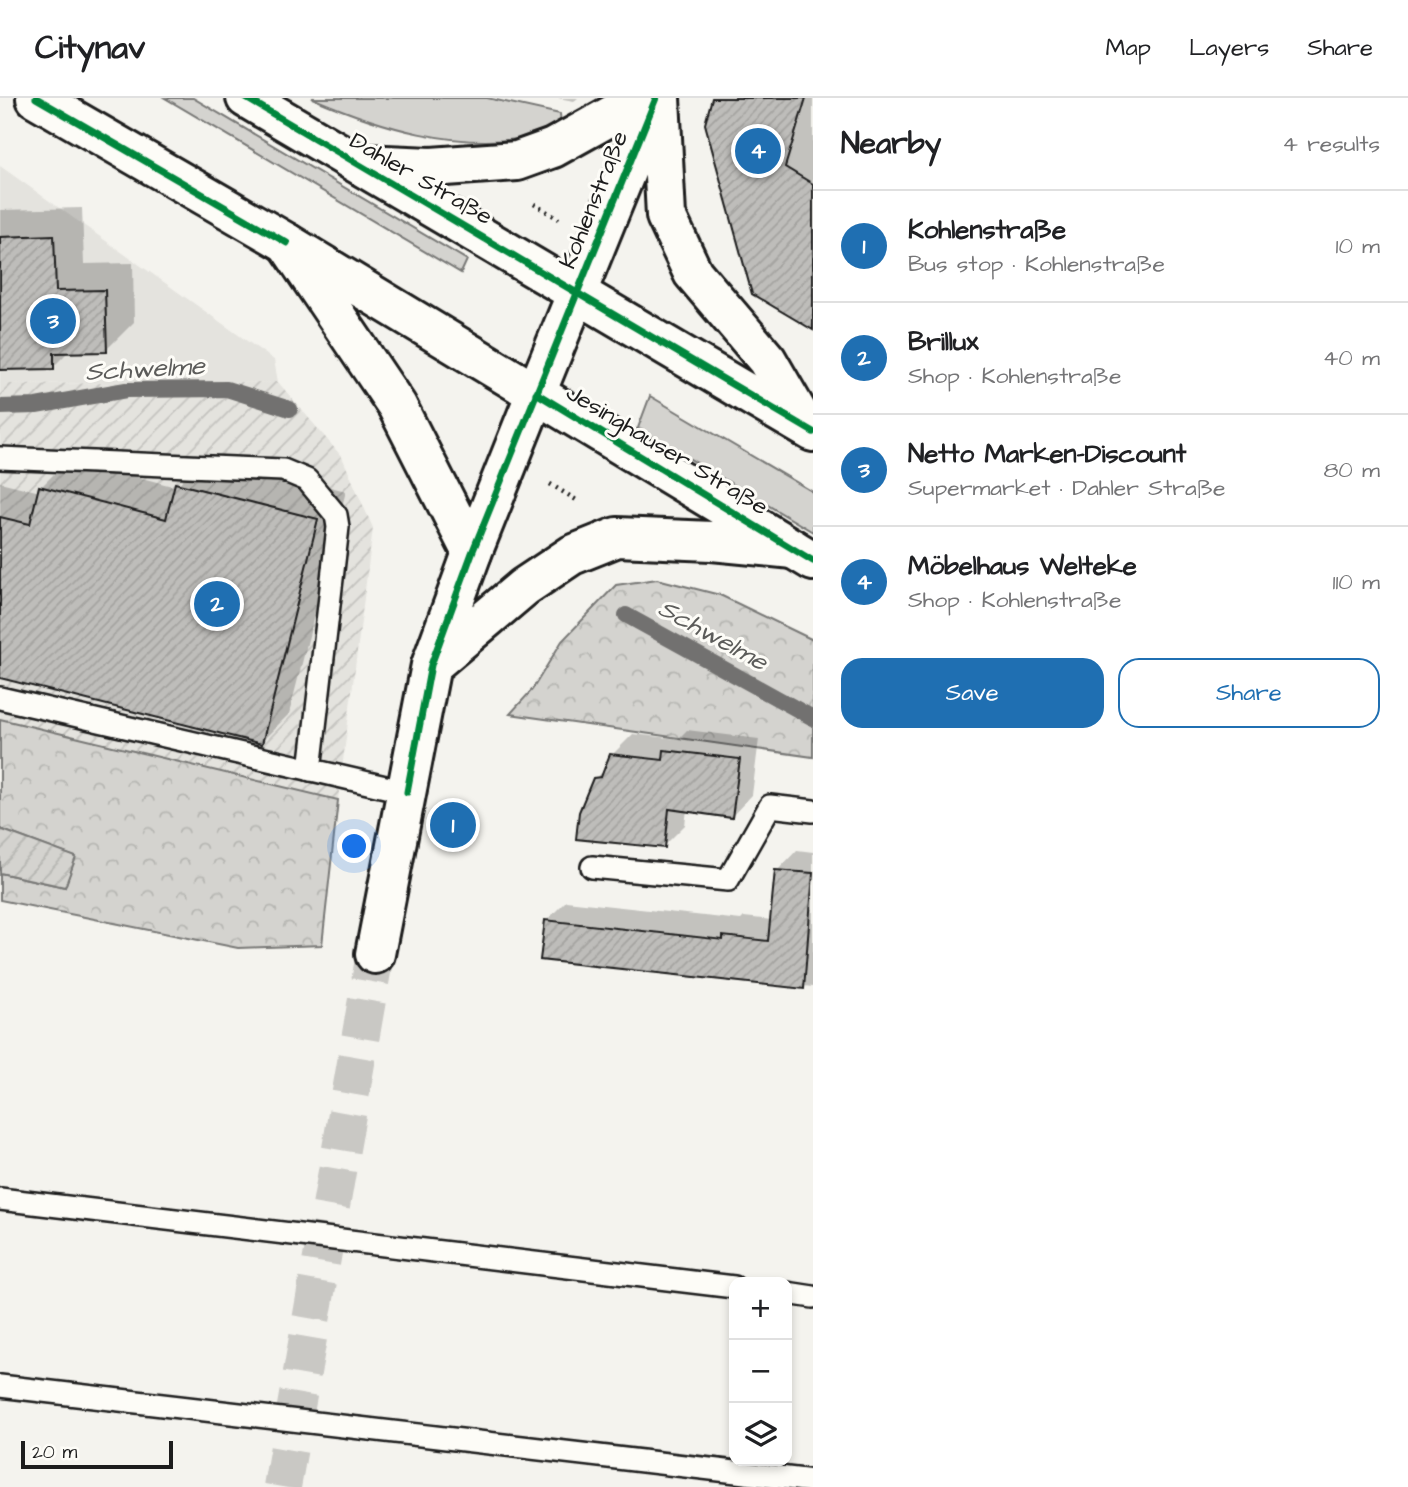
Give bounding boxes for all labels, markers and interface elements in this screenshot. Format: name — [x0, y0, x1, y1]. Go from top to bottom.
text: Citynav — [35, 25, 145, 71]
text: Map — [1106, 31, 1151, 65]
text: Layers — [1189, 31, 1269, 65]
text: Share — [1307, 31, 1373, 65]
text: Nearby — [841, 123, 941, 165]
street label: Dahler Straße — [343, 124, 499, 234]
pin: 4 — [735, 125, 781, 177]
street label: Kohlenstraße — [551, 126, 637, 274]
text: 4 results — [1282, 128, 1380, 160]
text: Kohlenstraße — [908, 212, 1066, 248]
text: 1 — [863, 230, 865, 262]
text: 10 m — [1335, 230, 1380, 262]
text: Bus stop · Kohlenstraße — [908, 248, 1165, 280]
pin: 3 — [30, 295, 76, 347]
text: Brillux — [908, 324, 978, 360]
text: 2 — [857, 342, 871, 374]
text: 40 m — [1323, 342, 1380, 374]
water label: Schwelme — [84, 348, 208, 390]
text: Shop · Kohlenstraße — [908, 360, 1121, 392]
street label: Jesinghauser Straße — [559, 376, 775, 525]
text: Netto Marken-Discount — [908, 436, 1186, 472]
text: 3 — [858, 454, 870, 486]
text: 80 m — [1323, 454, 1380, 486]
text: Supermarket · Dahler Straße — [908, 472, 1225, 504]
text: Möbelhaus Welteke — [908, 548, 1137, 584]
text: 4 — [856, 566, 872, 598]
text: 110 m — [1332, 566, 1380, 598]
pin: 2 — [194, 578, 240, 630]
text: Shop · Kohlenstraße — [908, 584, 1121, 616]
water label: Schwelme — [652, 590, 776, 681]
button: Save — [841, 658, 1104, 728]
button: Share — [1118, 658, 1380, 728]
pin: 1 — [430, 799, 476, 851]
your location — [337, 829, 371, 863]
map controls — [729, 1277, 792, 1466]
button: + — [729, 1277, 792, 1340]
button: − — [729, 1340, 792, 1403]
button: layers — [729, 1403, 792, 1466]
scale bar — [21, 1438, 173, 1470]
text: 20 m — [32, 1439, 77, 1466]

